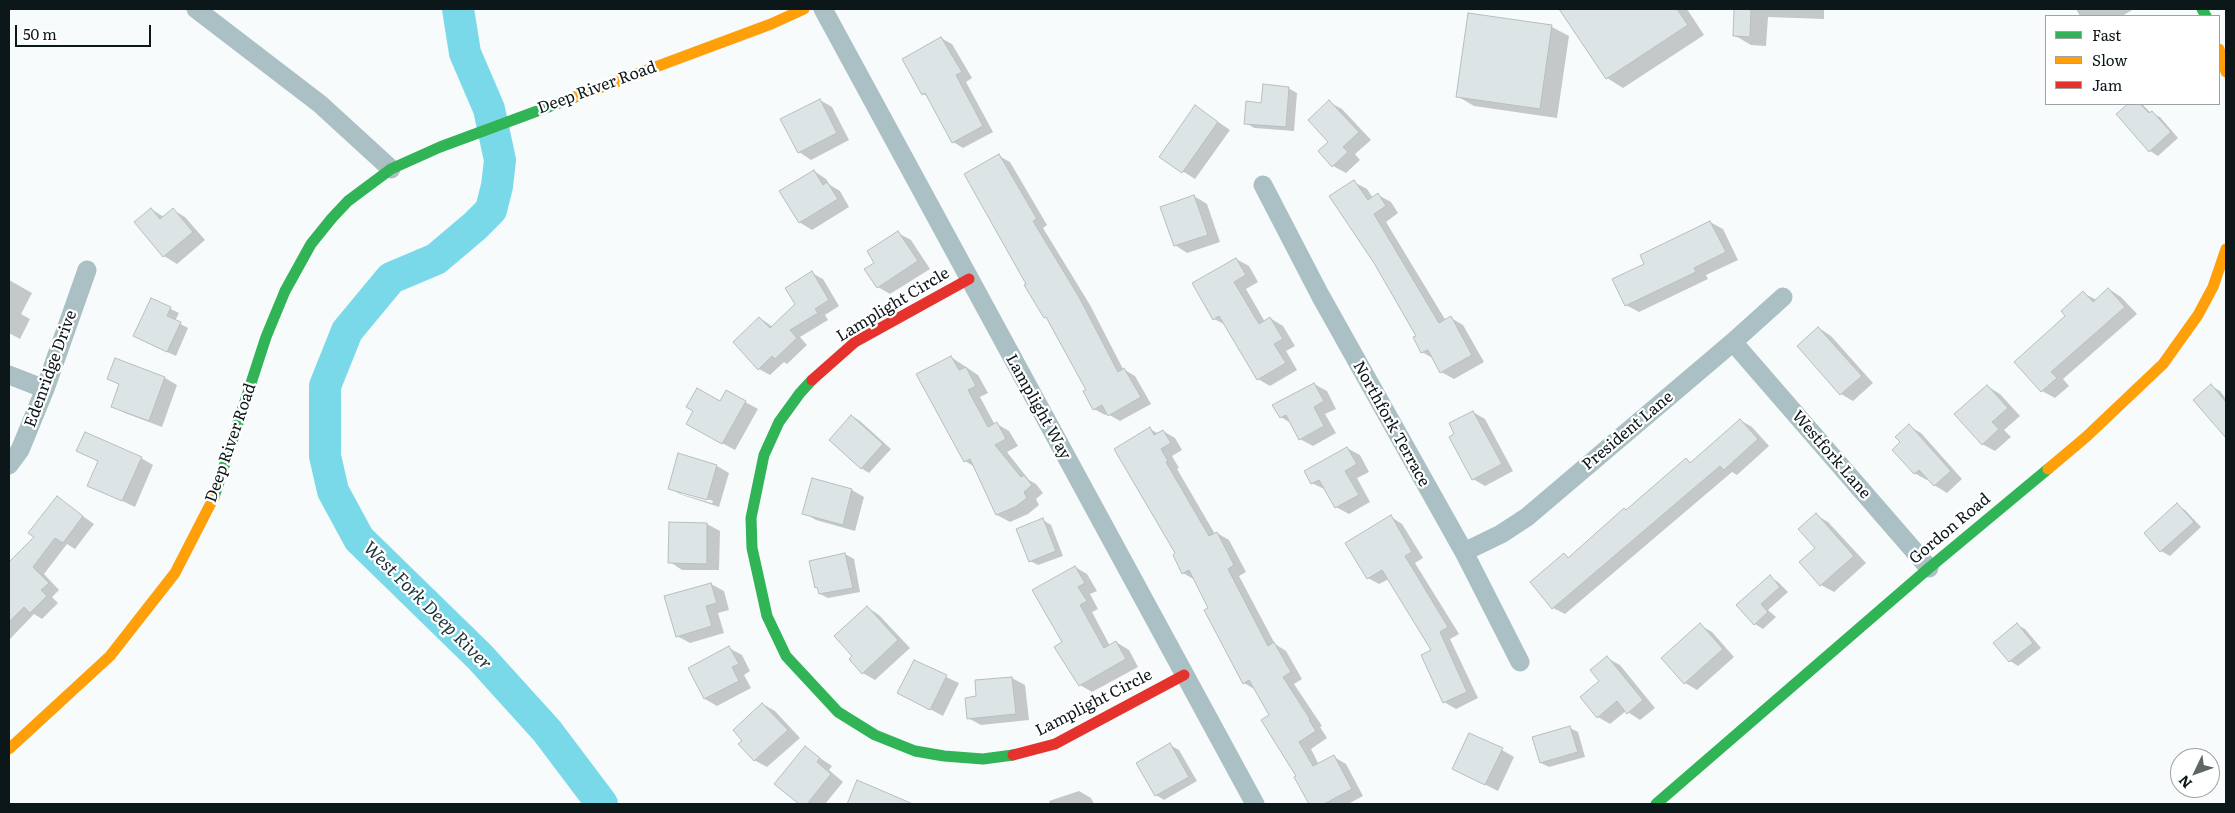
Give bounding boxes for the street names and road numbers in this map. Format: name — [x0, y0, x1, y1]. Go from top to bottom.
street label: Deep River Road — [535, 58, 659, 118]
street label: Lamplight Circle — [833, 264, 953, 346]
street label: Edenridge Drive — [21, 308, 81, 430]
street label: Lamplight Way — [1001, 351, 1075, 463]
street label: Northfork Terrace — [1349, 358, 1433, 490]
street label: Deep River Road — [202, 381, 260, 505]
street label: President Lane — [1579, 387, 1677, 475]
street label: Westfork Lane — [1787, 407, 1875, 503]
street label: Gordon Road — [1905, 489, 1995, 569]
street label: Lamplight Circle — [1033, 665, 1155, 741]

